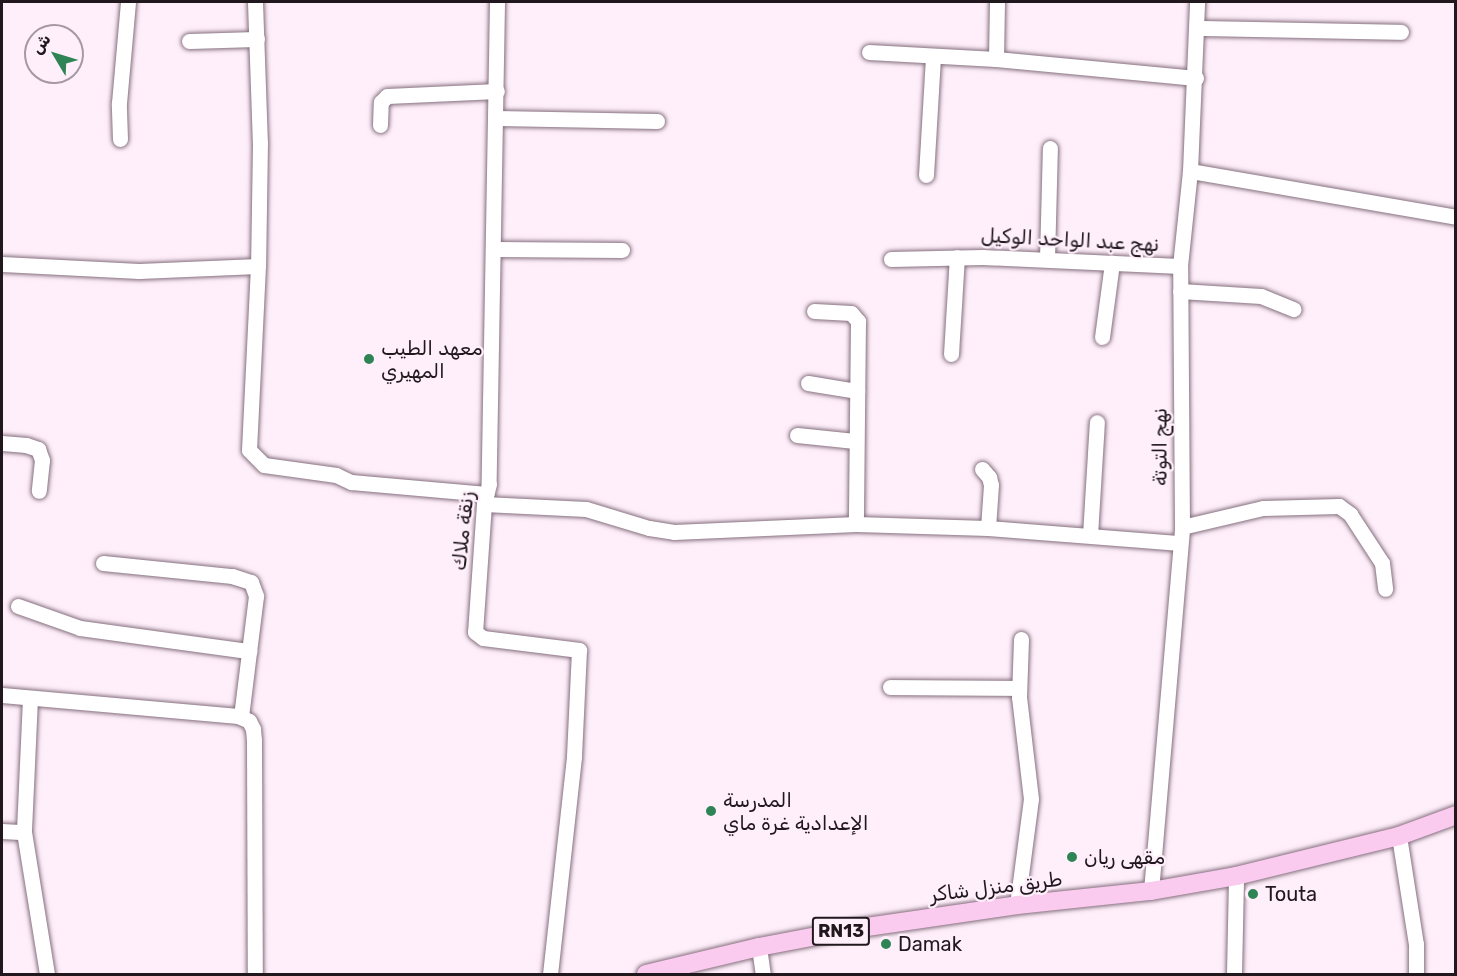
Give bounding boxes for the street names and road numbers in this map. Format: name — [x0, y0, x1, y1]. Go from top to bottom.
street label: نهج عبد الواحد الوكيل — [980, 223, 1160, 257]
street label: نهج التوتة — [1148, 408, 1172, 486]
street label: زنقة ملاك — [447, 490, 479, 572]
street label: طريق منزل شاكر — [928, 867, 1064, 907]
road number: RN13 — [811, 916, 871, 946]

